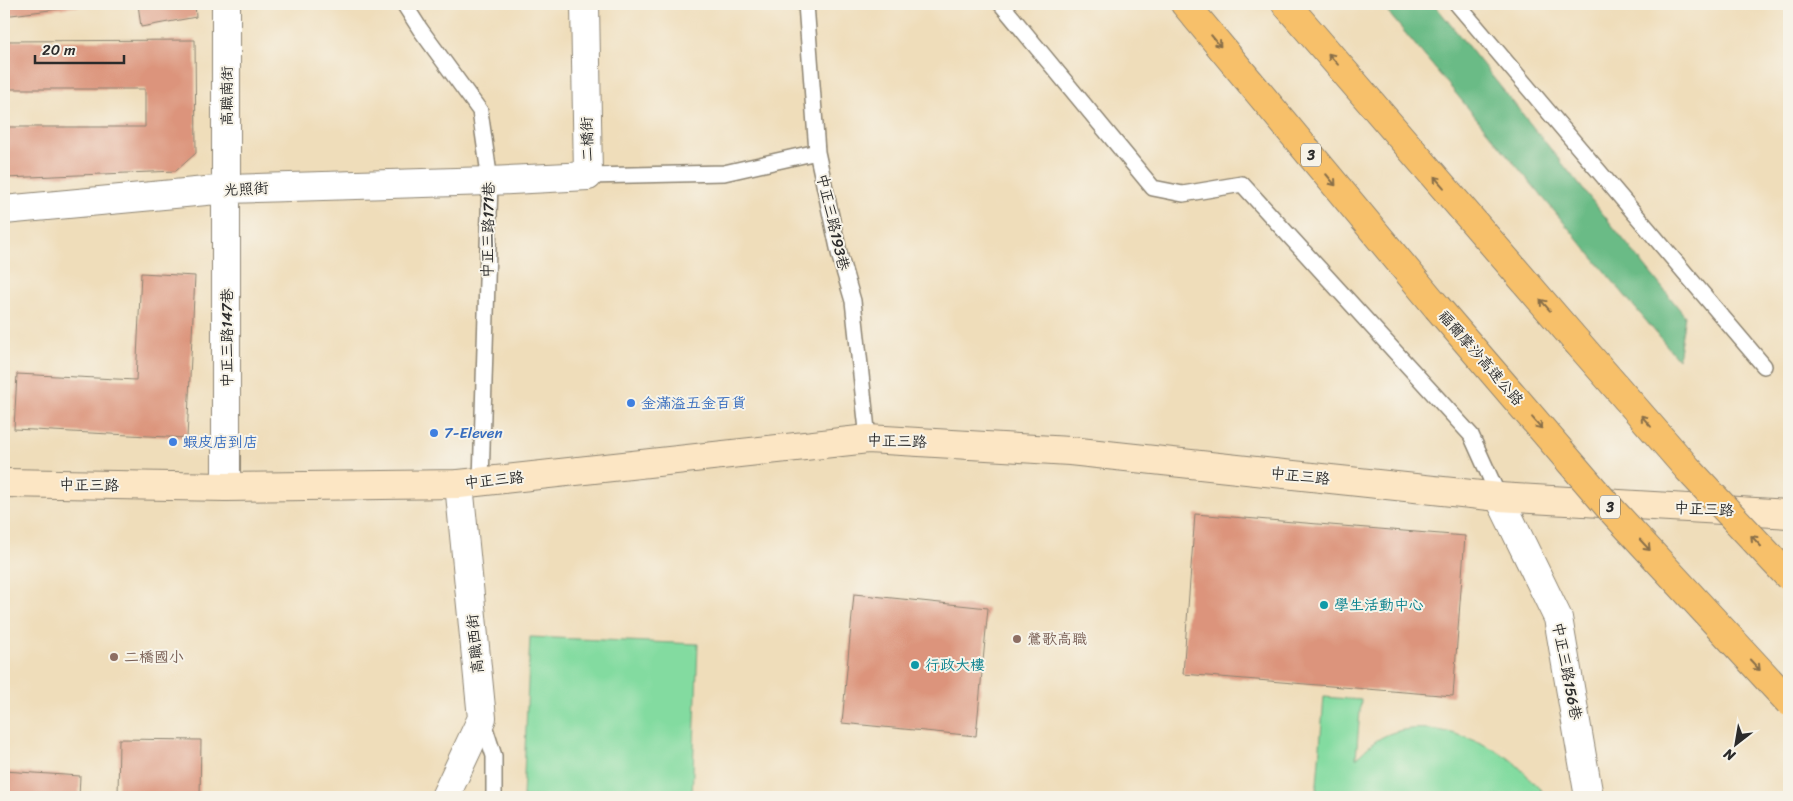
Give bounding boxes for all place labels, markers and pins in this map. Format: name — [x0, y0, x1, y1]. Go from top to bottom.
place label: 金滿溢五金百貨 — [641, 390, 746, 416]
marker: 金滿溢五金百貨 — [625, 397, 637, 409]
place label: 7-Eleven — [444, 420, 503, 446]
marker: 7-Eleven — [428, 427, 440, 439]
place label: 蝦皮店到店 — [183, 429, 258, 455]
marker: 蝦皮店到店 — [167, 436, 179, 448]
place label: 學生活動中心 — [1334, 592, 1424, 618]
marker: 學生活動中心 — [1318, 599, 1330, 611]
place label: 鶯歌高職 — [1027, 626, 1087, 652]
marker: 鶯歌高職 — [1011, 633, 1023, 645]
place label: 二橋國小 — [124, 644, 184, 670]
marker: 二橋國小 — [108, 651, 120, 663]
place label: 行政大樓 — [925, 652, 985, 678]
marker: 行政大樓 — [909, 659, 921, 671]

